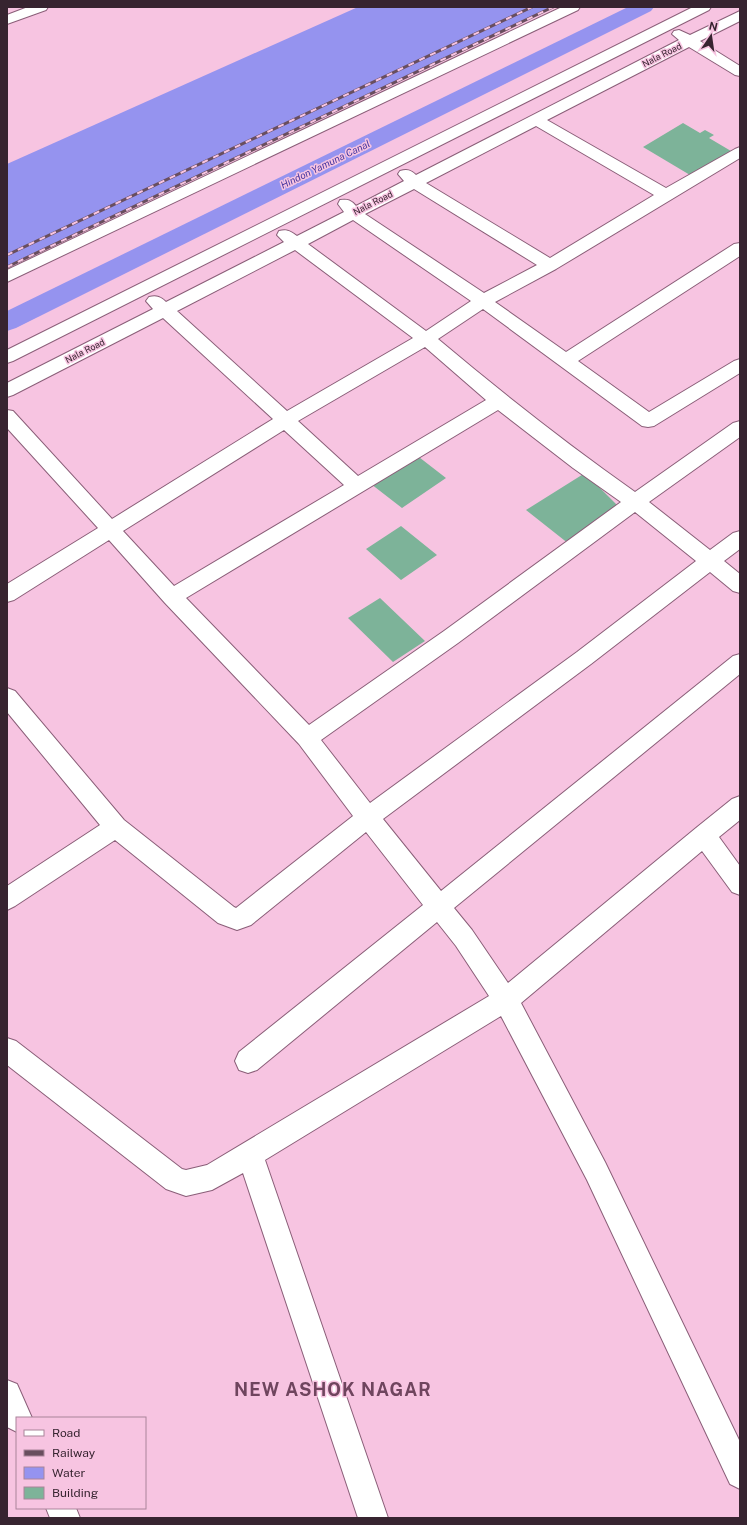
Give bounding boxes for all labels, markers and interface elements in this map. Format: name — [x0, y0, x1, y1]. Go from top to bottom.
north arrow — [691, 16, 731, 56]
text: N — [708, 19, 719, 33]
street label: Nala Road — [640, 40, 683, 69]
water label: Hindon Yamuna Canal — [278, 137, 372, 191]
street label: Nala Road — [351, 188, 394, 217]
street label: Nala Road — [63, 336, 106, 365]
district label: NEW ASHOK NAGAR — [234, 1379, 432, 1400]
legend — [16, 1417, 146, 1509]
text: Road — [52, 1426, 80, 1440]
text: Railway — [52, 1446, 96, 1460]
text: Water — [52, 1466, 86, 1480]
text: Building — [52, 1486, 98, 1500]

